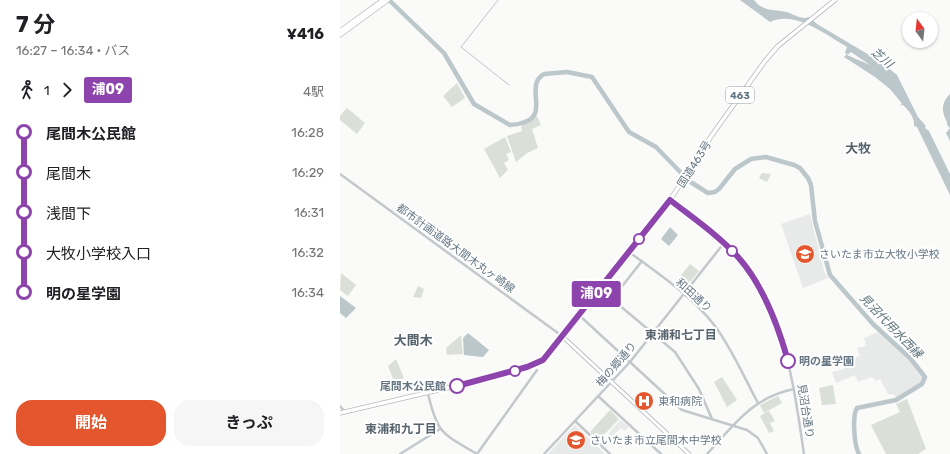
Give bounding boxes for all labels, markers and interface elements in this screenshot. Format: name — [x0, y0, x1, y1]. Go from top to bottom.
text: 7 分 — [16, 11, 55, 38]
north arrow — [902, 12, 938, 48]
map controls — [902, 12, 938, 48]
text: ¥416 — [287, 25, 324, 43]
text: 16:27 – 16:34 · バス — [16, 43, 130, 58]
water label: 芝川 — [868, 45, 897, 72]
icon: walk — [16, 79, 38, 101]
icon: forward — [56, 79, 78, 101]
text: 浦09 — [92, 81, 124, 98]
text: 1 — [44, 83, 50, 98]
text: 4駅 — [303, 84, 324, 99]
road number: 463 — [726, 87, 754, 103]
text: 尾間木公民館 — [46, 125, 136, 143]
text: 16:28 — [291, 125, 324, 140]
street label: 国道463号 — [675, 138, 714, 190]
district label: 大牧 — [845, 141, 871, 156]
text: 尾間木 — [46, 165, 91, 183]
text: 16:29 — [292, 165, 324, 180]
street label: 都市計画道路大間木丸ヶ崎線 — [394, 201, 517, 296]
text: 浅間下 — [46, 205, 91, 223]
text: 16:31 — [294, 205, 324, 220]
unlabelled marker — [633, 233, 645, 245]
school or university icon: さいたま市立大牧小学校 — [794, 243, 816, 265]
text: 大牧小学校入口 — [46, 245, 151, 263]
text: 16:32 — [292, 245, 324, 260]
unlabelled marker — [726, 245, 738, 257]
place label: さいたま市立大牧小学校 — [819, 248, 940, 261]
street label: 和田通り — [673, 276, 714, 315]
line badge: 浦09 — [573, 281, 619, 307]
text: 明の星学園 — [46, 285, 121, 303]
text: 16:34 — [291, 285, 324, 300]
text: 浦09 — [580, 285, 612, 302]
water label: 見沼代用水西縁 — [857, 291, 927, 363]
district label: 東浦和七丁目 — [645, 328, 717, 342]
district label: 大間木 — [393, 333, 433, 348]
street label: 梅の郷通り — [593, 339, 639, 389]
marker: 明の星学園 — [780, 353, 796, 369]
place label: 明の星学園 — [799, 355, 854, 368]
unlabelled marker — [509, 365, 521, 377]
marker: 尾間木公民館 — [449, 378, 465, 394]
place label: 尾間木公民館 — [380, 380, 446, 393]
street label: 見沼台通り — [795, 383, 816, 439]
hospital icon: 東和病院 — [633, 390, 655, 412]
place label: 東和病院 — [658, 395, 702, 408]
button: 開始 — [16, 400, 166, 446]
button: きっぷ — [174, 400, 324, 446]
district label: 東浦和九丁目 — [365, 422, 437, 436]
school or university icon: さいたま市立尾間木中学校 — [565, 429, 587, 451]
place label: さいたま市立尾間木中学校 — [590, 434, 722, 447]

